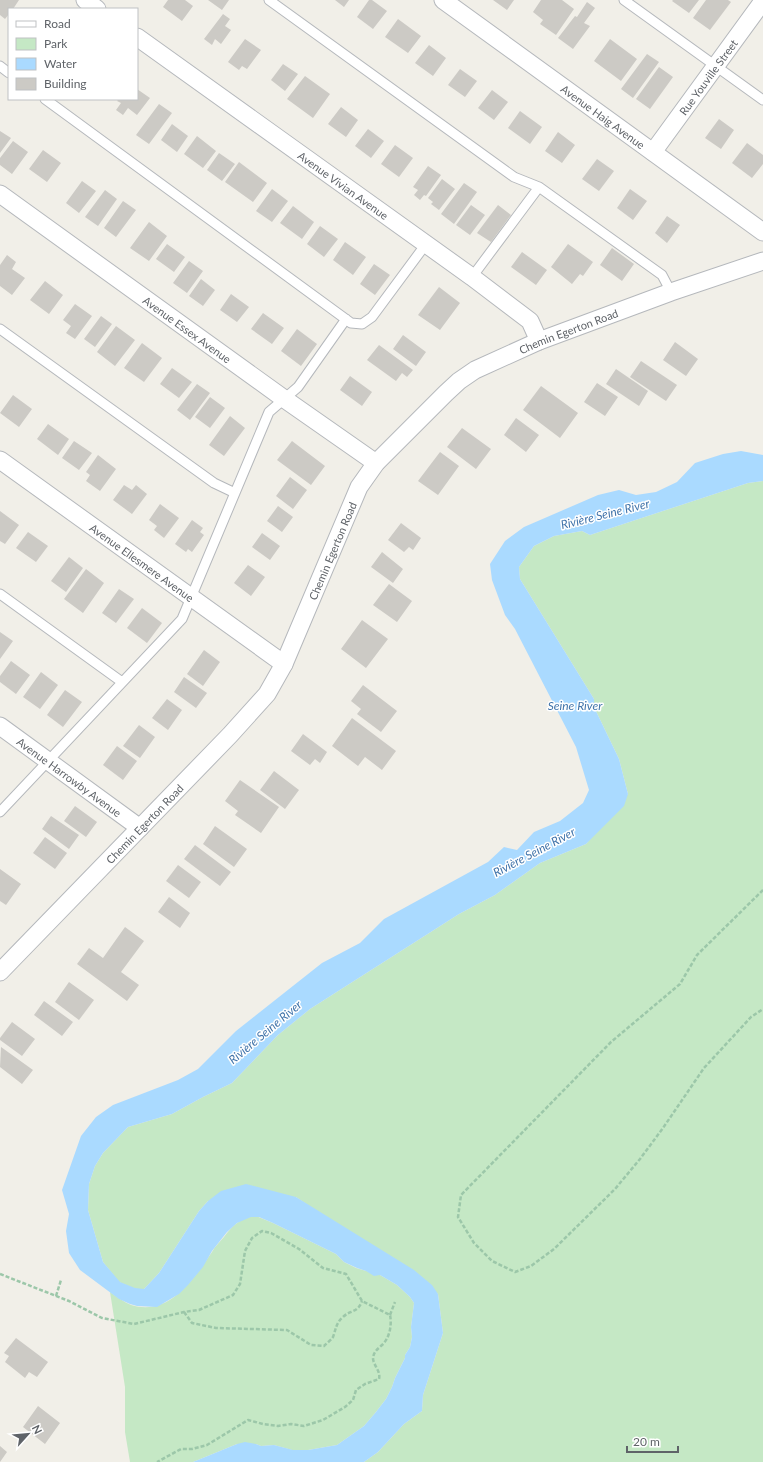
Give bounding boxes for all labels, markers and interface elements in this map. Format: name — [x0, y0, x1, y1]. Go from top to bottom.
legend — [8, 8, 138, 100]
text: Road — [44, 16, 71, 31]
text: Park — [44, 36, 68, 51]
street label: Rue Youville Street — [676, 36, 740, 117]
text: Water — [44, 56, 77, 71]
text: Building — [44, 76, 87, 91]
street label: Avenue Haig Avenue — [559, 82, 648, 151]
street label: Avenue Vivian Avenue — [296, 148, 391, 222]
street label: Avenue Essex Avenue — [141, 293, 234, 365]
street label: Chemin Egerton Road — [517, 306, 620, 356]
water label: Rivière Seine River — [559, 496, 652, 532]
street label: Chemin Egerton Road — [305, 500, 359, 602]
street label: Avenue Ellesmere Avenue — [88, 520, 197, 604]
water label: Seine River — [548, 698, 603, 713]
street label: Avenue Harrowby Avenue — [15, 734, 124, 819]
street label: Chemin Egerton Road — [103, 781, 185, 866]
water label: Rivière Seine River — [490, 824, 578, 880]
water label: Rivière Seine River — [225, 996, 305, 1067]
north arrow — [8, 1414, 48, 1454]
text: N — [30, 1423, 45, 1436]
scale bar — [627, 1428, 678, 1454]
text: 20 m — [633, 1434, 660, 1449]

